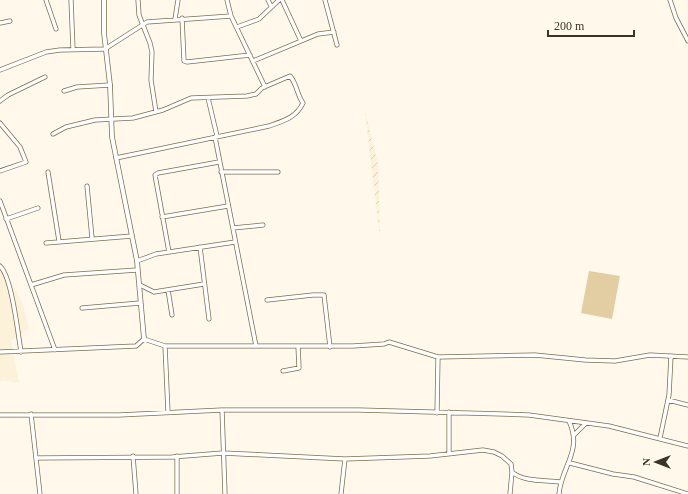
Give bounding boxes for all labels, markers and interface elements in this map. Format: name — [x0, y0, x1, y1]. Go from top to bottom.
scale bar — [548, 12, 634, 38]
text: 200 m — [554, 19, 585, 33]
north arrow — [636, 442, 676, 482]
text: N — [640, 458, 652, 466]

